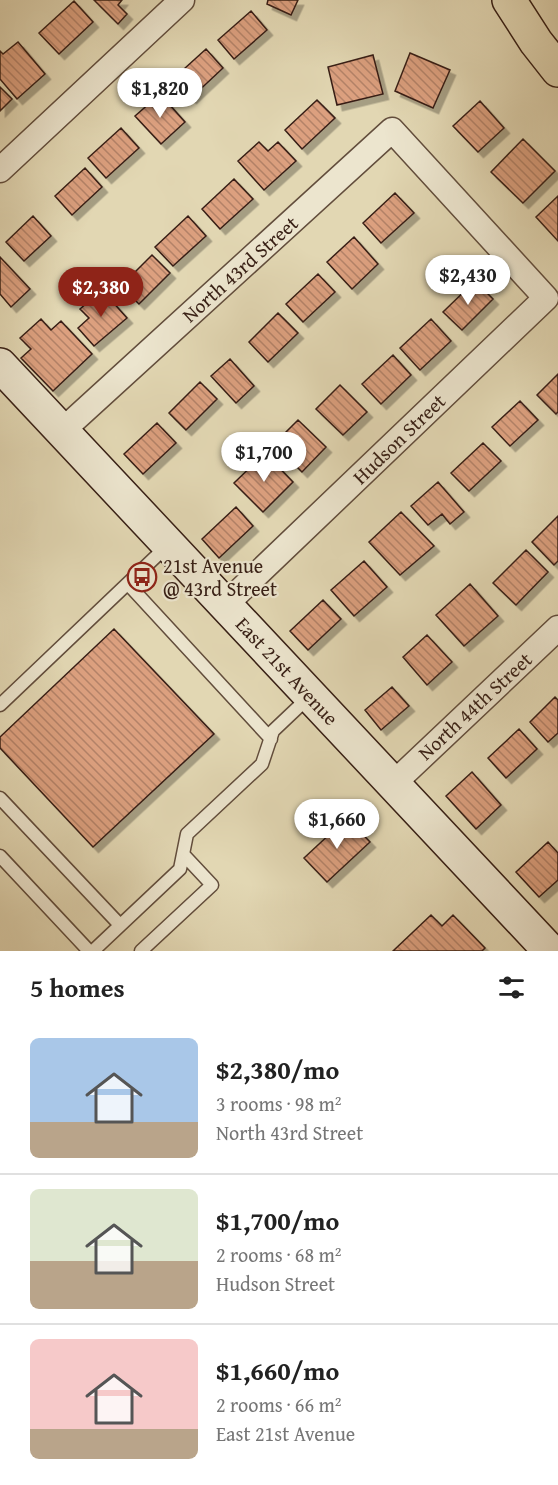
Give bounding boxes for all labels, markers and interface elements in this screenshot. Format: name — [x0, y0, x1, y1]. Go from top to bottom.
pin: $1,820 — [111, 68, 209, 119]
text: $1,820 — [131, 73, 189, 102]
street label: North 43rd Street — [175, 209, 304, 329]
pin: $2,430 — [419, 255, 517, 306]
text: $2,430 — [439, 260, 497, 289]
pin: $2,380 — [52, 267, 150, 318]
text: $2,380 — [72, 272, 130, 301]
street label: Hudson Street — [346, 387, 452, 490]
pin: $1,700 — [215, 432, 313, 483]
text: $1,700 — [235, 437, 293, 466]
place label: 21st Avenue @ 43rd Street — [163, 551, 277, 603]
bus stop icon: 21st Avenue @ 43rd Street — [126, 561, 158, 593]
street label: East 21st Avenue — [229, 610, 345, 731]
street label: North 44th Street — [411, 645, 538, 766]
pin: $1,660 — [288, 799, 386, 850]
text: $1,660 — [308, 804, 366, 833]
text: 5 homes — [30, 968, 125, 1007]
icon: filters — [495, 971, 528, 1004]
text: $2,380/mo — [216, 1050, 339, 1089]
icon: home — [78, 1062, 150, 1134]
text: 3 rooms · 98 m² — [216, 1089, 342, 1118]
text: North 43rd Street — [216, 1118, 363, 1147]
text: $1,700/mo — [216, 1201, 339, 1240]
icon: home — [78, 1213, 150, 1285]
text: 2 rooms · 68 m² — [216, 1240, 342, 1269]
text: Hudson Street — [216, 1269, 335, 1298]
text: $1,660/mo — [216, 1351, 339, 1390]
icon: home — [78, 1363, 150, 1435]
text: 2 rooms · 66 m² — [216, 1390, 342, 1419]
text: East 21st Avenue — [216, 1419, 355, 1448]

